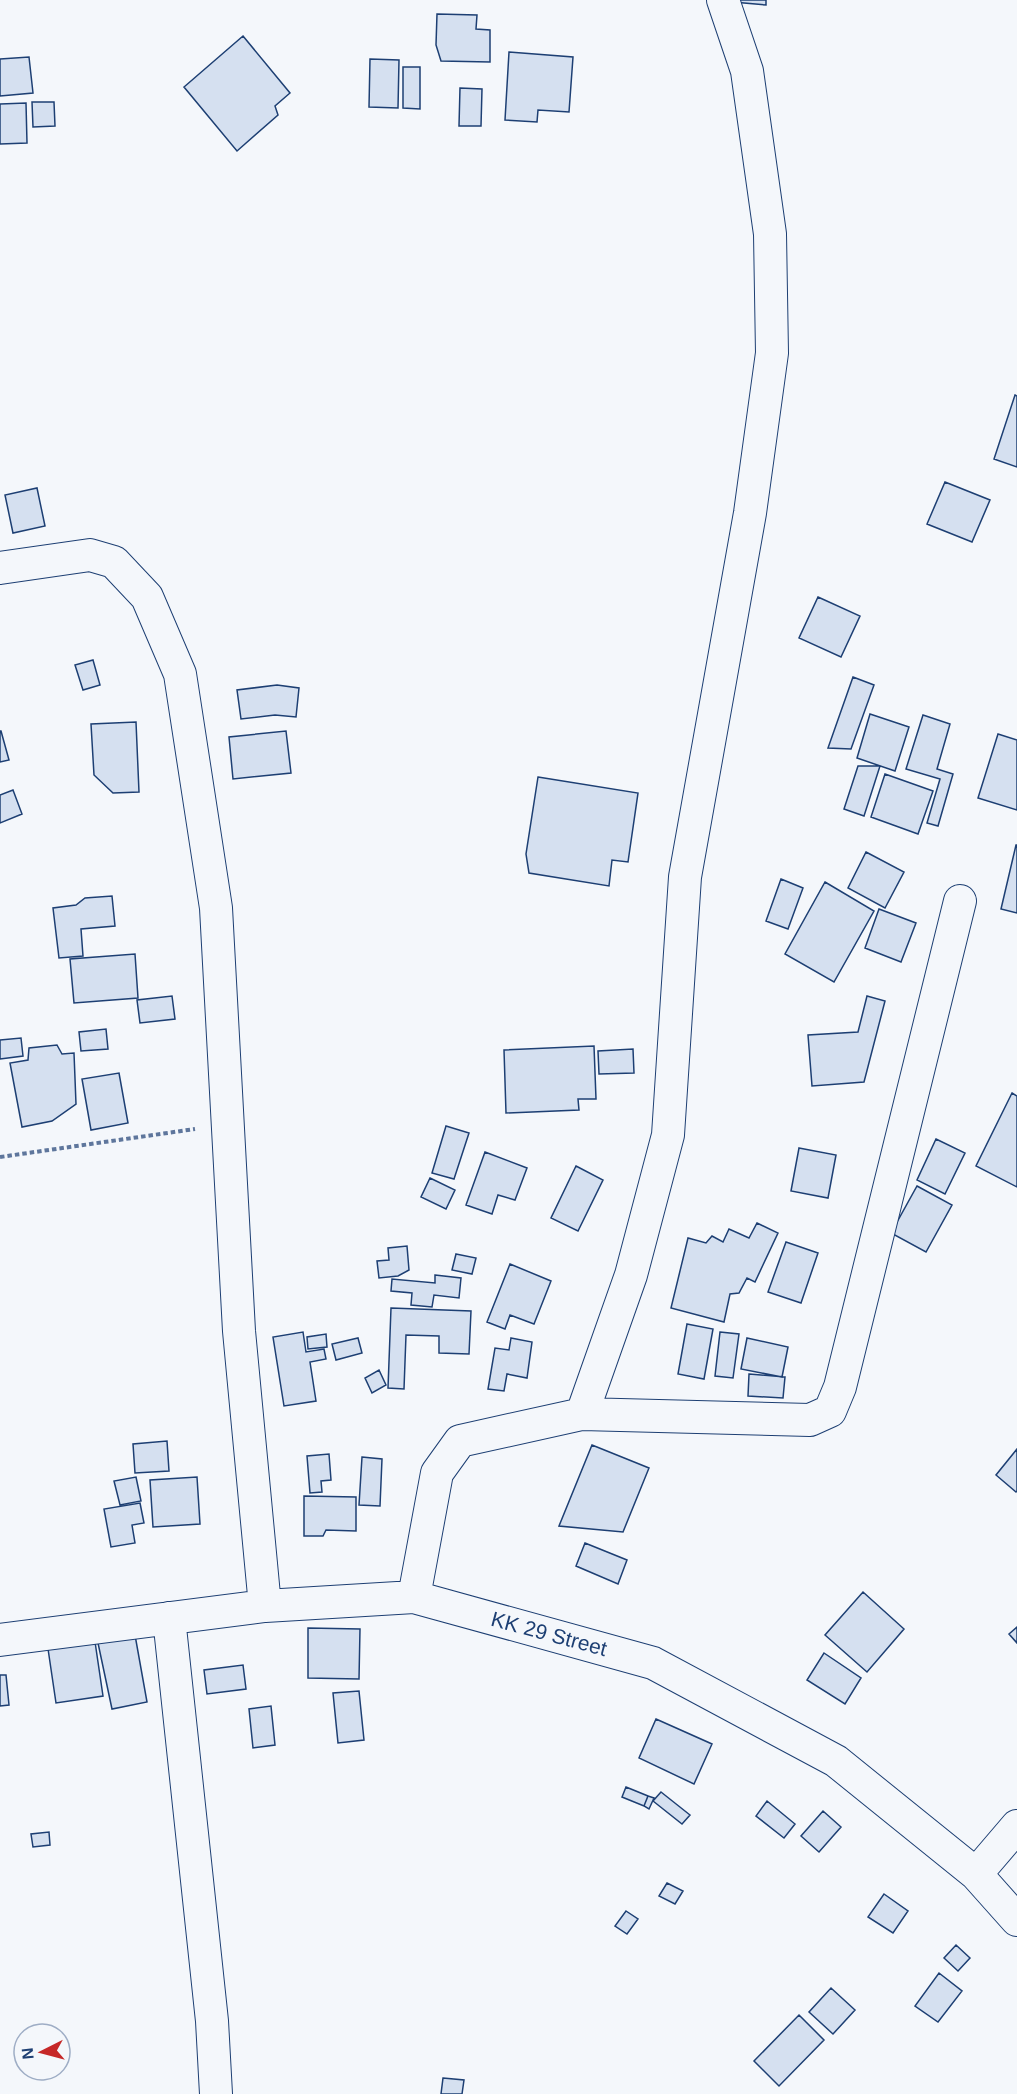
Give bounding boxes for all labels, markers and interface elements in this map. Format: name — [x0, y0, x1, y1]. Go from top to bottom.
street label: KK 29 Street — [489, 1607, 610, 1660]
north arrow — [12, 2022, 72, 2082]
text: N — [19, 2047, 37, 2060]

